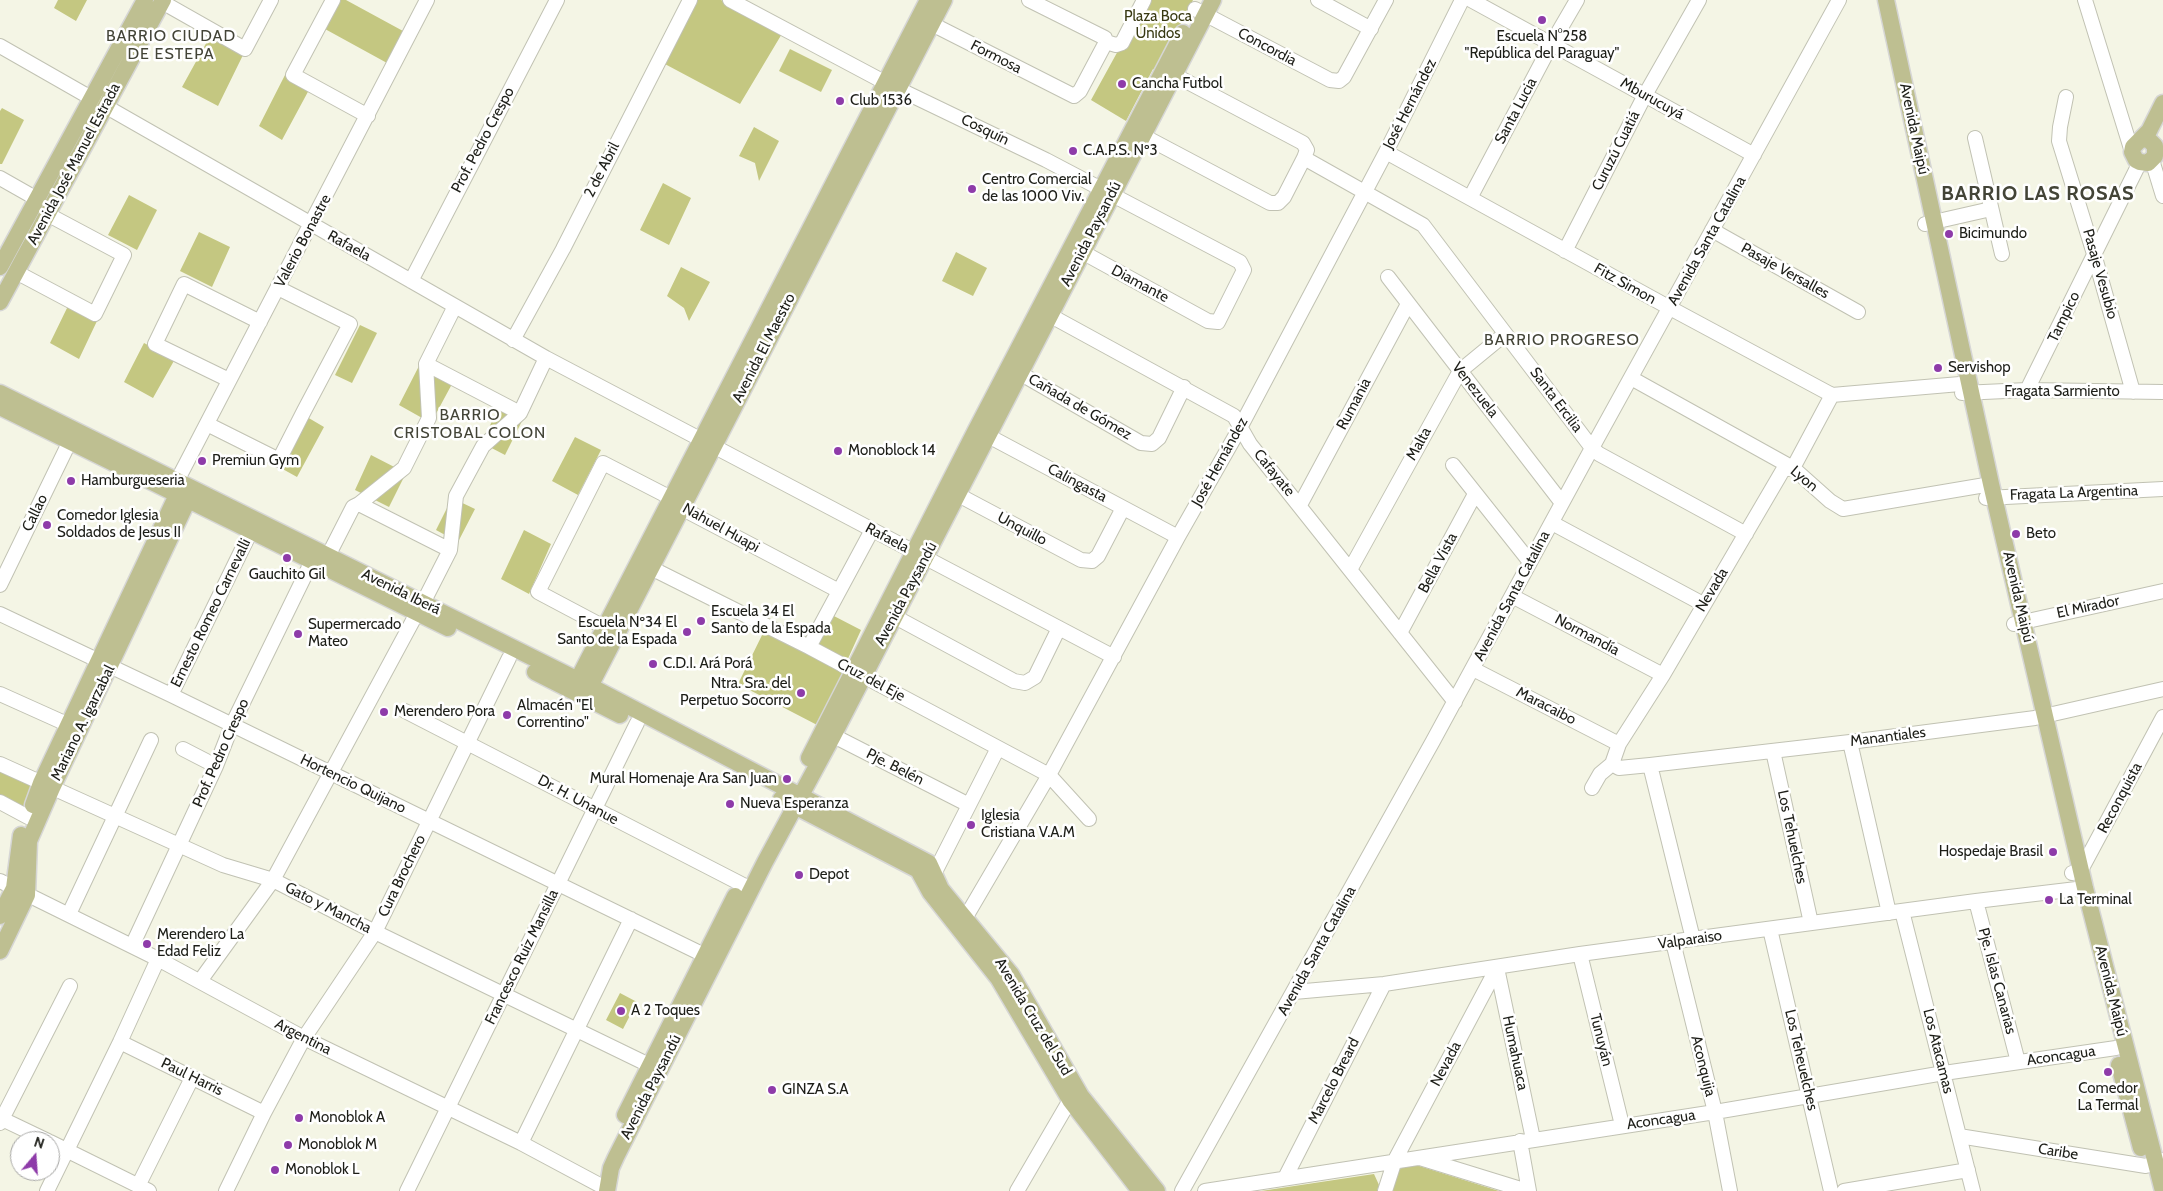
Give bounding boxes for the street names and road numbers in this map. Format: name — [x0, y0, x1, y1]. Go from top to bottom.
street label: Concordia — [1235, 24, 1299, 70]
street label: Formosa — [967, 36, 1025, 78]
street label: José Hernández — [1380, 56, 1440, 152]
street label: Mburucuyá — [1617, 74, 1687, 124]
street label: Santa Lucia — [1491, 75, 1541, 147]
street label: Avenida José Manuel Estrada — [24, 80, 124, 248]
street label: Avenida Maipú — [1896, 82, 1932, 176]
street label: Prof. Pedro Crespo — [448, 84, 518, 196]
street label: Curuzú Cuatiá — [1588, 108, 1644, 194]
street label: Cosquín — [958, 111, 1012, 149]
street label: 2 de Abril — [580, 139, 624, 201]
street label: Avenida Santa Catalina — [1664, 173, 1750, 309]
street label: Avenida Paysandú — [1057, 179, 1125, 289]
street label: Valerio Bonastre — [271, 191, 335, 291]
street label: Rafaela — [324, 227, 374, 265]
street label: Pasaje Vesubio — [2079, 227, 2121, 321]
street label: Pasaje Versalles — [1738, 239, 1832, 303]
street label: Fitz Simon — [1591, 260, 1659, 308]
street label: Diamante — [1108, 261, 1172, 307]
street label: Tampico — [2044, 289, 2084, 345]
street label: Avenida El Maestro — [729, 290, 799, 406]
street label: Venezuela — [1448, 359, 1502, 421]
street label: Santa Ercilia — [1526, 364, 1586, 436]
street label: Cañada de Gómez — [1025, 370, 1135, 444]
street label: Rumania — [1333, 375, 1375, 433]
street label: Fragata Sarmiento — [2004, 383, 2120, 401]
street label: José Hernández — [1188, 414, 1252, 510]
street label: Malta — [1403, 424, 1435, 464]
street label: Cafayate — [1250, 446, 1298, 500]
street label: Calingasta — [1044, 460, 1110, 506]
street label: Lyon — [1787, 462, 1821, 496]
street label: Fragata La Argentina — [2010, 482, 2138, 504]
street label: Callao — [18, 492, 52, 534]
street label: Nahuel Huapi — [679, 499, 763, 557]
street label: Unquillo — [994, 508, 1050, 550]
street label: Rafaela — [862, 519, 912, 557]
street label: Avenida Santa Catalina — [1470, 528, 1554, 664]
street label: Bella Vista — [1415, 530, 1461, 596]
street label: Ernesto Romeo Carnevalli — [167, 536, 255, 690]
street label: Avenida Paysandú — [871, 539, 941, 649]
street label: Avenida Maipú — [1999, 550, 2037, 644]
street label: Avenida Iberá — [359, 565, 443, 619]
street label: Nevada — [1692, 565, 1732, 615]
street label: El Mirador — [2055, 592, 2121, 622]
street label: Normandía — [1552, 610, 1622, 660]
street label: Cruz del Eje — [834, 655, 908, 705]
street label: Mariano A. Igarzabal — [47, 662, 119, 784]
street label: Maracaibo — [1513, 683, 1579, 729]
street label: Prof. Pedro Crespo — [189, 696, 253, 810]
street label: Manantiales — [1849, 723, 1927, 751]
street label: Pje. Belén — [863, 745, 927, 789]
street label: Hortencio Quijano — [297, 751, 409, 817]
street label: Reconquista — [2094, 759, 2146, 837]
street label: Dr. H. Unanue — [535, 771, 621, 829]
street label: Los Tehuelches — [1773, 788, 1811, 886]
street label: Cura Brochero — [374, 832, 430, 920]
street label: Gato y Mancha — [282, 879, 374, 937]
street label: Avenida Santa Catalina — [1274, 883, 1360, 1019]
street label: Francesco Ruiz Mansilla — [481, 887, 563, 1027]
street label: Pje. Islas Canarias — [1974, 926, 2020, 1036]
street label: Valparaiso — [1657, 927, 1723, 953]
street label: Avenida Maipú — [2091, 944, 2131, 1038]
street label: Avenida Cruz del Sud — [991, 955, 1075, 1079]
street label: Los Atacamas — [1919, 1007, 1957, 1095]
street label: Los Teheuelches — [1781, 1008, 1821, 1112]
street label: Tunuyán — [1586, 1012, 1616, 1068]
street label: Humahuaca — [1498, 1014, 1532, 1092]
street label: Argentina — [272, 1015, 334, 1059]
street label: Avenida Paysandú — [617, 1032, 685, 1142]
street label: Aconquija — [1687, 1034, 1719, 1098]
street label: Marcelo Breard — [1305, 1035, 1363, 1127]
street label: Nevada — [1427, 1039, 1465, 1089]
street label: Aconcagua — [2026, 1042, 2096, 1070]
street label: Paul Harris — [158, 1054, 226, 1100]
street label: Aconcagua — [1626, 1106, 1696, 1134]
street label: Caribe — [2037, 1140, 2079, 1164]

